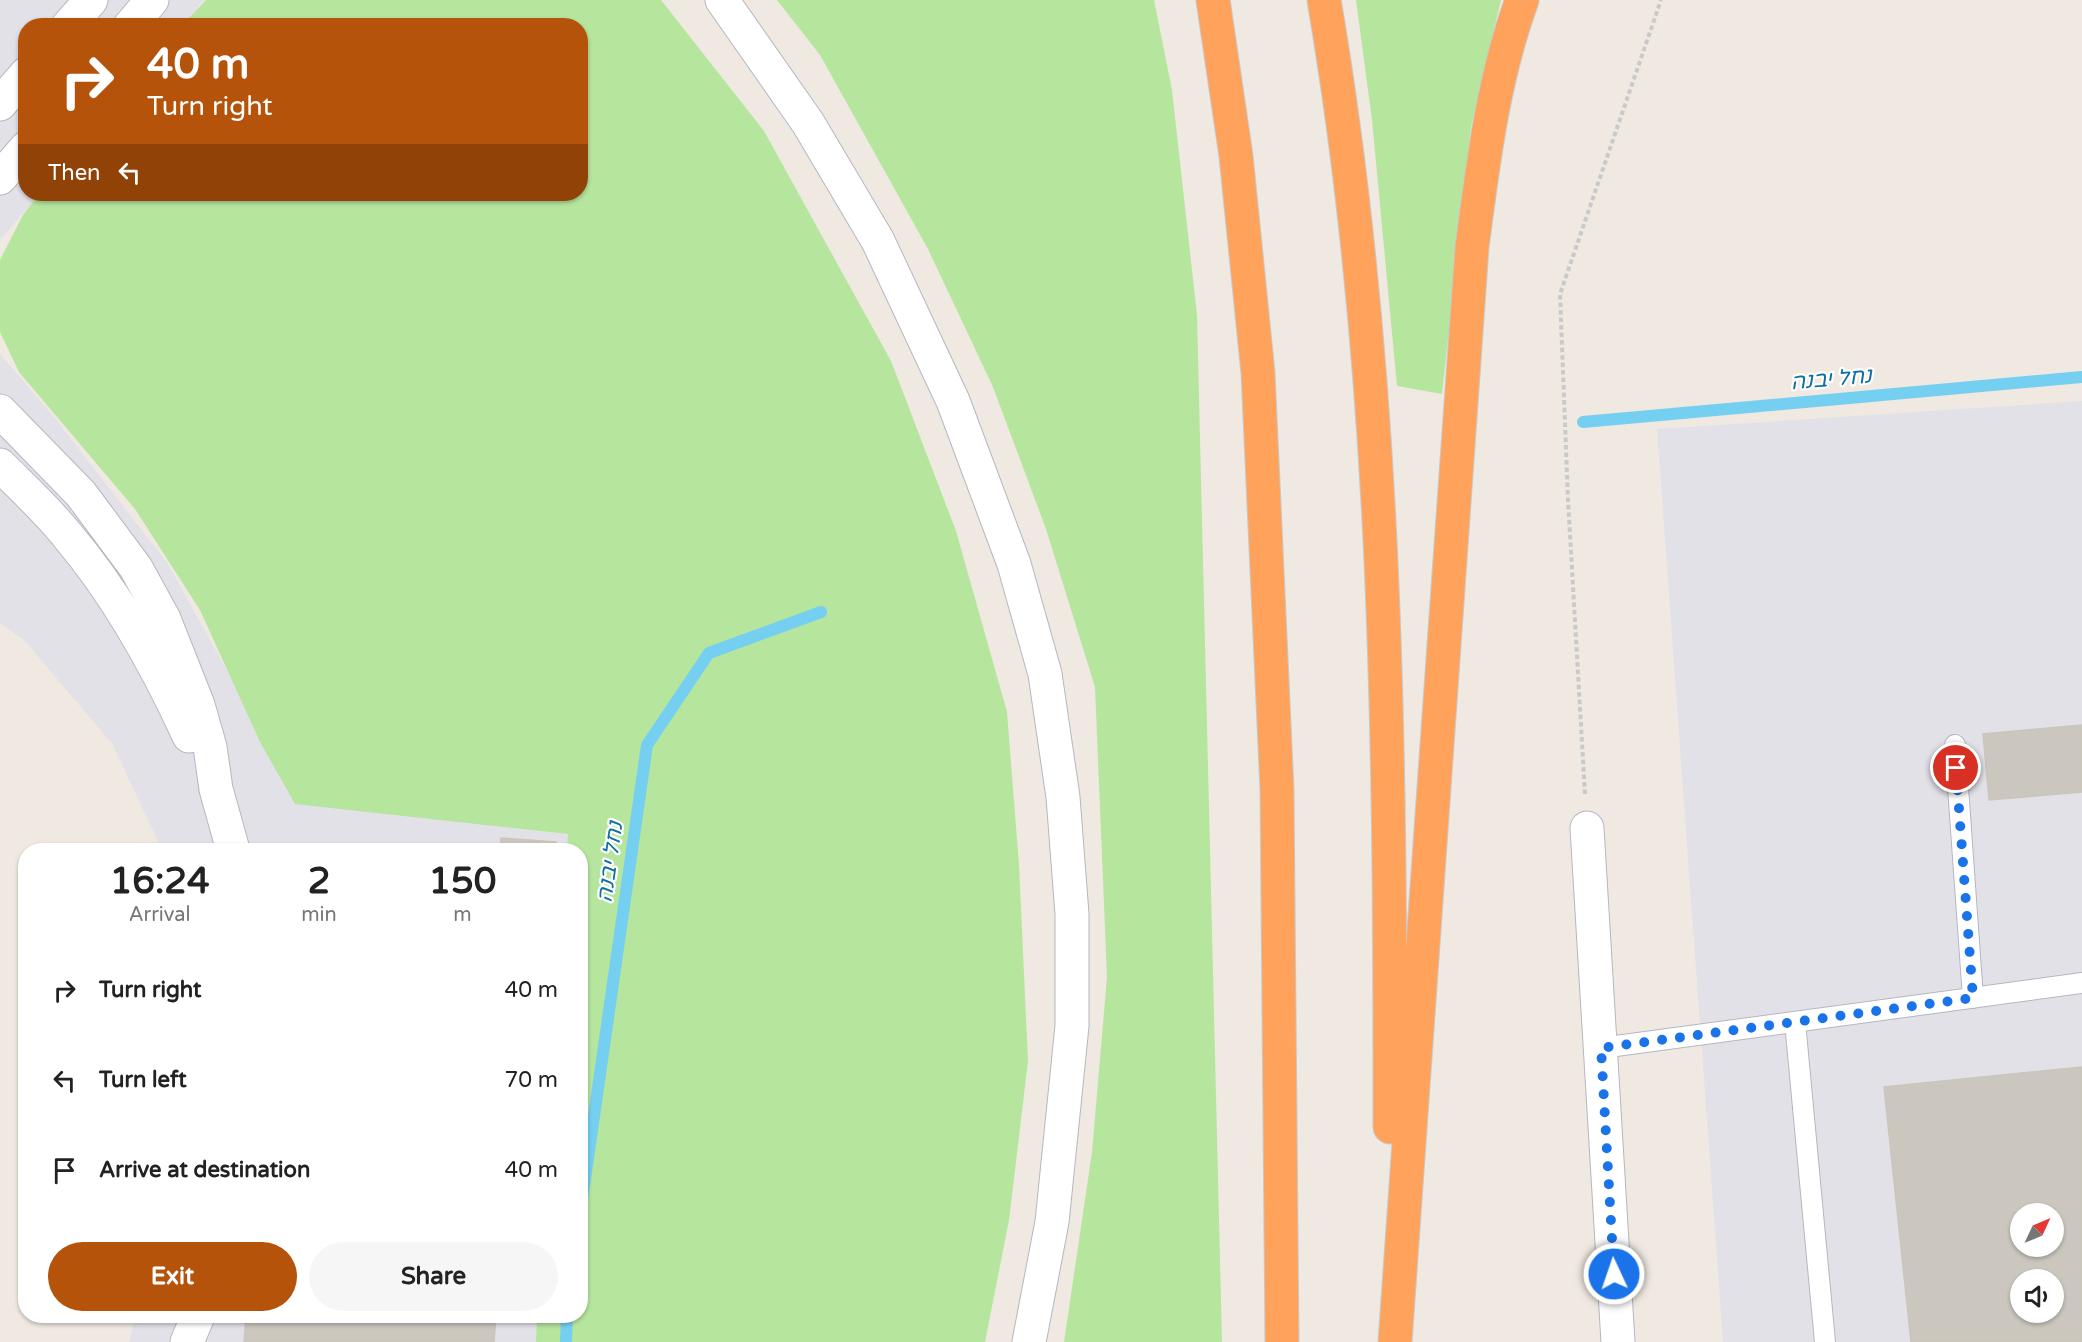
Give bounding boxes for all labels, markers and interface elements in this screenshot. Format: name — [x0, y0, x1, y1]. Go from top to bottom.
text: 40 m — [147, 39, 249, 90]
icon: right — [48, 42, 126, 120]
text: Turn right — [147, 90, 273, 123]
icon: left — [113, 156, 146, 189]
text: Then — [48, 160, 101, 186]
water label: נחל יבנה — [1789, 362, 1875, 395]
pin — [1930, 742, 1981, 793]
icon: arrive — [1939, 751, 1972, 784]
water label: נחל יבנה — [591, 818, 629, 904]
text: 16:24 — [110, 860, 210, 903]
text: 2 — [308, 860, 330, 903]
text: 150 — [428, 860, 496, 903]
text: Arrival — [129, 903, 191, 927]
text: min — [301, 903, 337, 927]
text: m — [453, 903, 472, 927]
icon: right — [48, 974, 81, 1007]
text: Turn right — [99, 977, 201, 1003]
text: 40 m — [504, 977, 558, 1003]
icon: left — [48, 1064, 81, 1097]
text: Turn left — [99, 1067, 187, 1093]
text: 70 m — [504, 1067, 558, 1093]
icon: arrive — [48, 1154, 81, 1187]
text: Arrive at destination — [99, 1157, 310, 1183]
text: 40 m — [504, 1157, 558, 1183]
north arrow — [2010, 1203, 2064, 1257]
map controls — [2010, 1203, 2064, 1323]
button: Exit — [48, 1242, 297, 1311]
button: Share — [309, 1242, 558, 1311]
position arrow — [1582, 1242, 1646, 1306]
button: sound — [2010, 1269, 2064, 1323]

